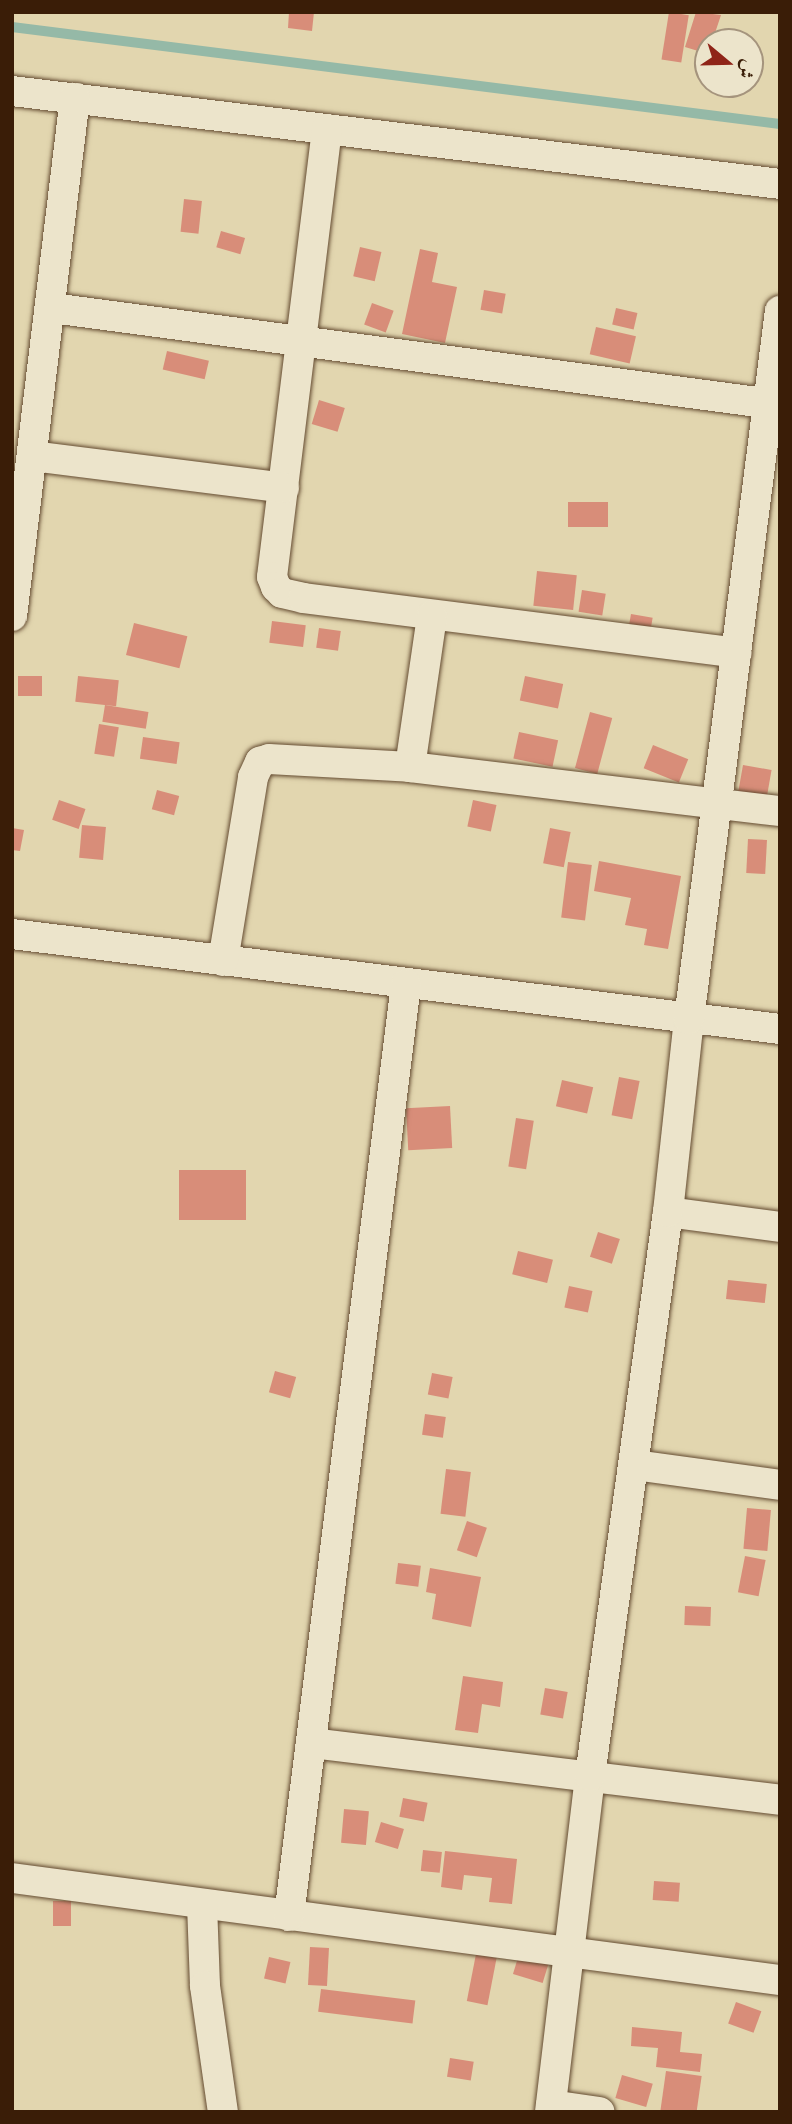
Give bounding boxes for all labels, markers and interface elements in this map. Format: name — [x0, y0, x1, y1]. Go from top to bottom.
north arrow — [694, 28, 764, 98]
text: ش — [733, 56, 761, 82]

